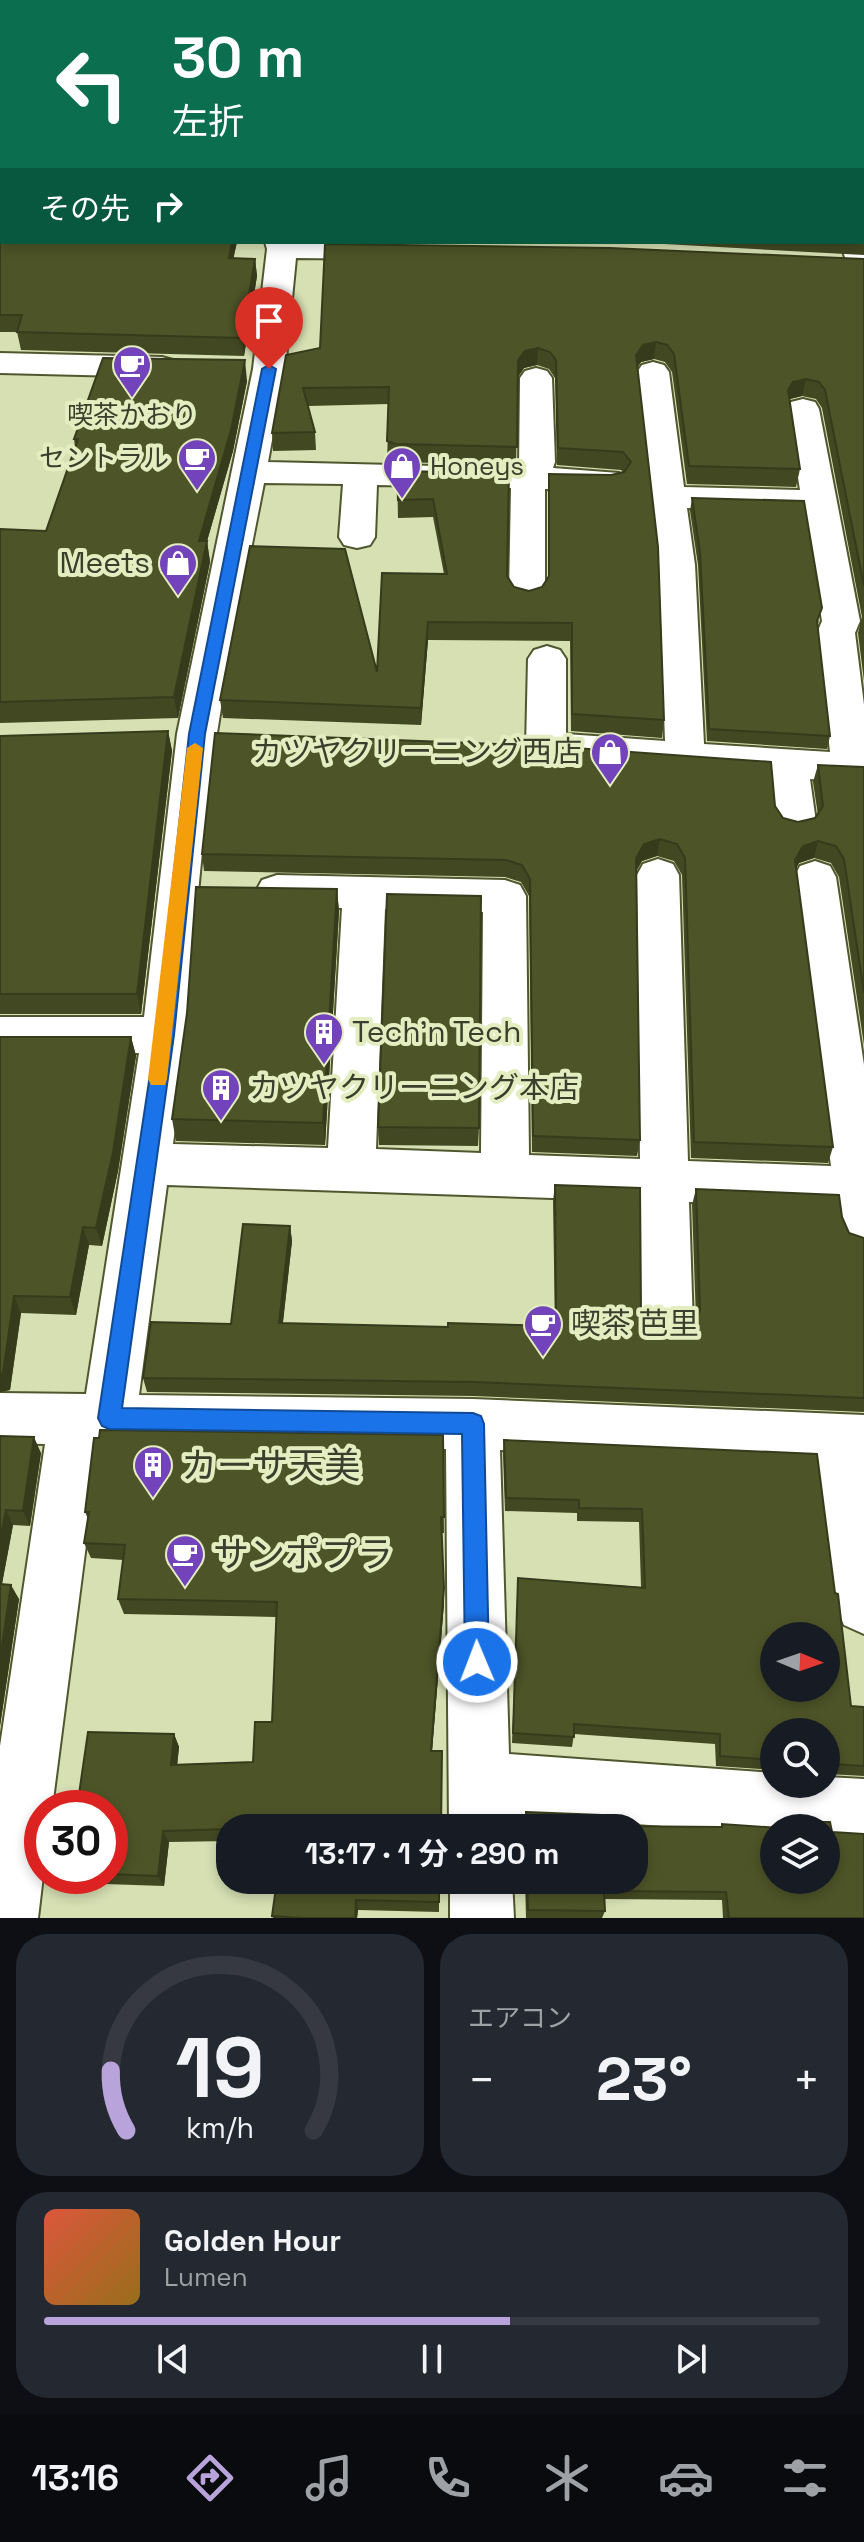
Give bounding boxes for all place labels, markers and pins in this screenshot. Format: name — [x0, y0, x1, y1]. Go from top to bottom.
pin — [235, 287, 303, 369]
cafe icon: 喫茶かおり — [111, 344, 153, 399]
place label: 喫茶かおり — [67, 398, 197, 432]
cafe icon: セントラル — [176, 437, 218, 492]
place label: セントラル — [39, 441, 169, 475]
shop icon: Honeys — [381, 445, 423, 500]
place label: Honeys — [430, 449, 524, 483]
shop icon: Meets — [157, 542, 199, 597]
place label: Meets — [60, 543, 150, 582]
shop icon: カツヤクリーニング西店 — [589, 731, 631, 786]
place label: カツヤクリーニング西店 — [252, 732, 582, 771]
building icon: Tech'n Tech — [303, 1011, 345, 1066]
place label: Tech'n Tech — [352, 1012, 521, 1051]
building icon: カツヤクリーニング本店 — [200, 1067, 242, 1122]
place label: カツヤクリーニング本店 — [249, 1068, 579, 1107]
cafe icon: 喫茶 芭里 — [522, 1303, 564, 1358]
place label: 喫茶 芭里 — [571, 1304, 699, 1343]
place label: カーサ天美 — [181, 1443, 360, 1489]
building icon: カーサ天美 — [132, 1444, 174, 1499]
place label: サンポプラ — [213, 1532, 393, 1578]
cafe icon: サンポプラ — [164, 1533, 206, 1588]

